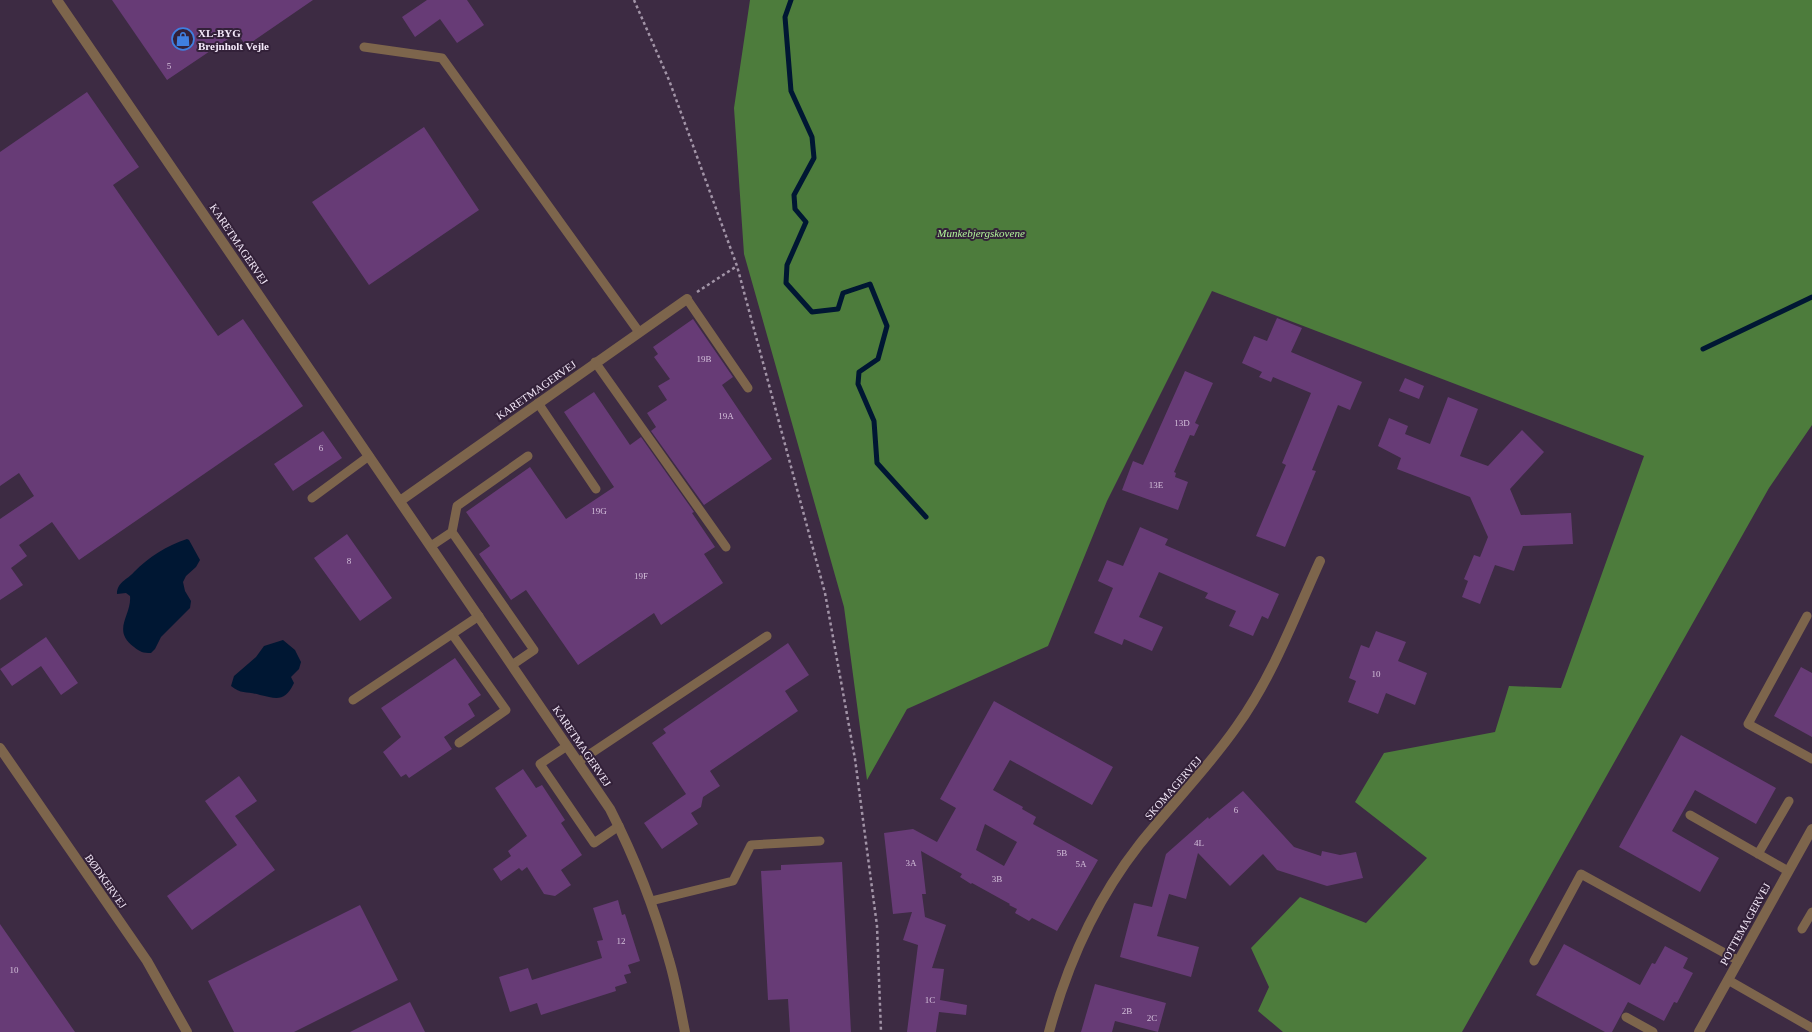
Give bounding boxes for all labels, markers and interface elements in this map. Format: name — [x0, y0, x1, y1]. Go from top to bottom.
shop icon: XL-BYG Brejnholt Vejle — [170, 26, 196, 52]
place label: XL-BYG Brejnholt Vejle — [198, 27, 269, 52]
house number: 5 — [167, 61, 172, 71]
street label: KARETMAGERVEJ — [208, 201, 271, 287]
park label: Munkebjergskovene — [936, 227, 1025, 239]
house number: 19B — [696, 354, 712, 364]
street label: KARETMAGERVEJ — [494, 358, 579, 422]
house number: 19A — [718, 411, 734, 421]
house number: 13D — [1174, 418, 1190, 428]
house number: 6 — [319, 443, 324, 453]
house number: 13E — [1149, 480, 1164, 490]
house number: 19G — [591, 506, 607, 516]
house number: 8 — [347, 556, 352, 566]
house number: 19F — [634, 571, 648, 581]
house number: 10 — [1372, 669, 1381, 679]
street label: KARETMAGERVEJ — [551, 703, 614, 789]
street label: SKOMAGERVEJ — [1142, 753, 1204, 822]
house number: 6 — [1234, 805, 1239, 815]
house number: 4L — [1194, 838, 1204, 848]
house number: 5B — [1057, 848, 1067, 858]
street label: BØDKERVEJ — [83, 852, 129, 911]
house number: 3A — [906, 858, 917, 868]
house number: 5A — [1076, 859, 1087, 869]
house number: 3B — [992, 874, 1002, 884]
street label: POTTEMAGERVEJ — [1717, 880, 1773, 967]
house number: 12 — [617, 936, 626, 946]
house number: 10 — [10, 965, 19, 975]
house number: 1C — [925, 995, 935, 1005]
house number: 2B — [1122, 1006, 1132, 1016]
house number: 2C — [1147, 1013, 1157, 1023]

